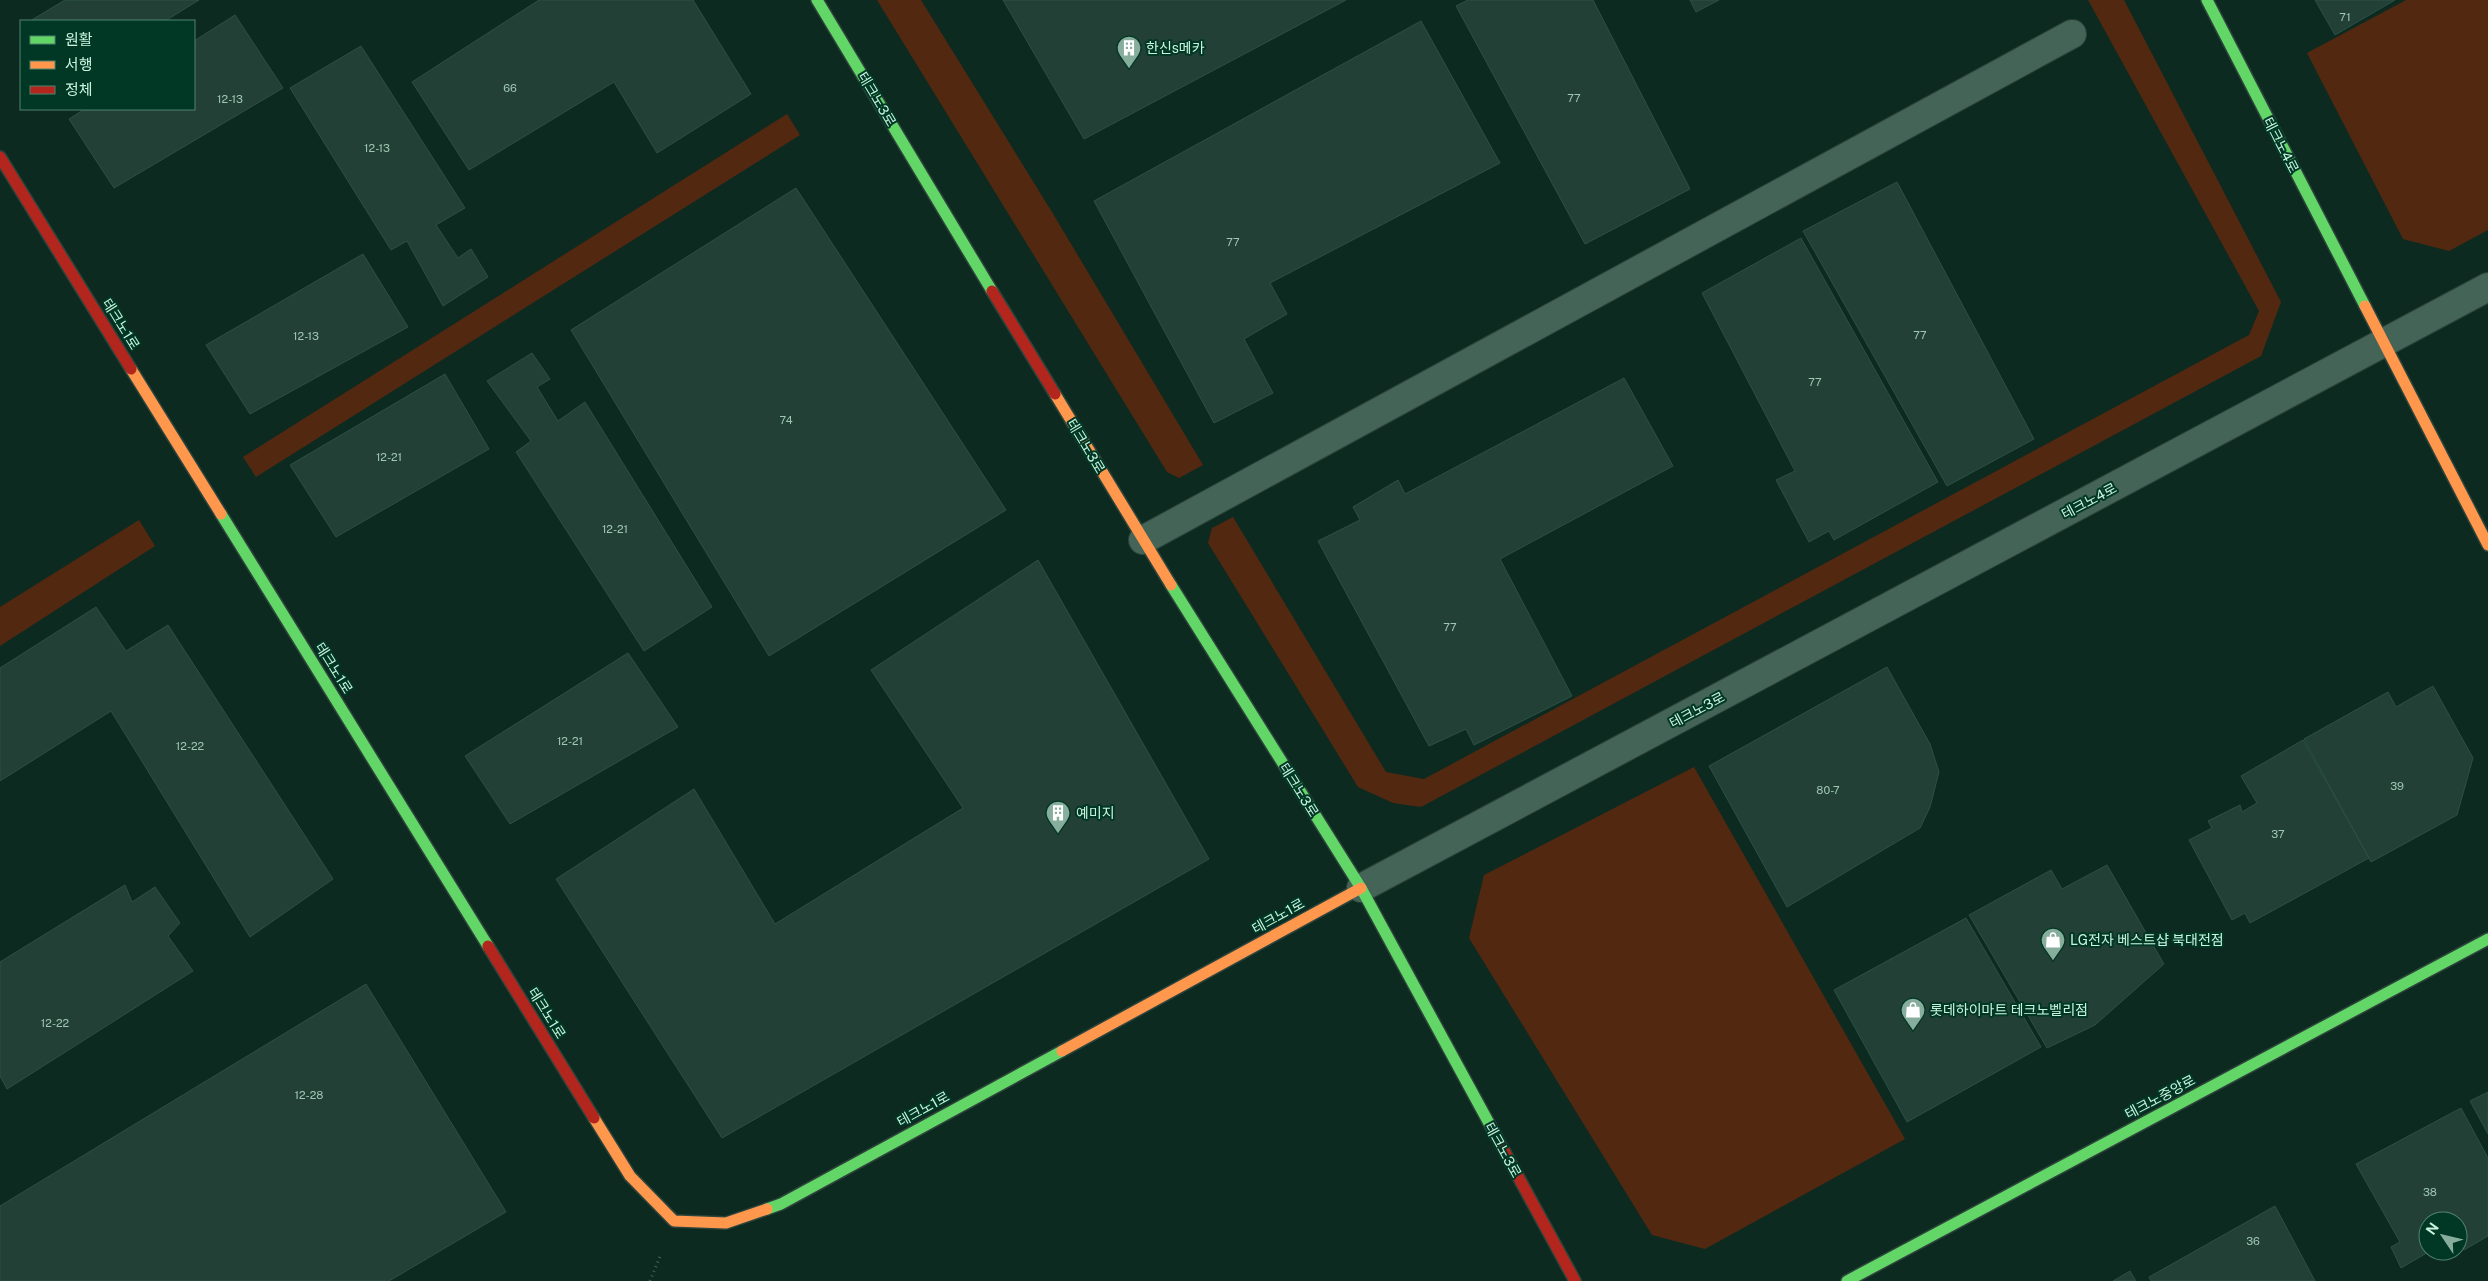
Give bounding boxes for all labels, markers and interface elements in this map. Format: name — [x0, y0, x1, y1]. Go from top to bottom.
house number: 71 — [2339, 11, 2351, 23]
legend — [20, 20, 195, 110]
text: 원활 — [65, 31, 93, 48]
building icon: 한신s메카 — [1116, 35, 1142, 69]
place label: 한신s메카 — [1146, 40, 1205, 56]
text: 서행 — [65, 56, 93, 73]
street label: 테크노3로 — [855, 69, 899, 129]
text: 정체 — [65, 81, 93, 98]
house number: 66 — [503, 82, 517, 94]
house number: 77 — [1567, 92, 1581, 104]
house number: 12-13 — [217, 93, 243, 105]
street label: 테크노4로 — [2260, 114, 2302, 176]
house number: 12-13 — [364, 142, 390, 154]
house number: 77 — [1226, 236, 1240, 248]
street label: 테크노1로 — [99, 295, 143, 353]
house number: 77 — [1913, 329, 1927, 341]
house number: 12-13 — [293, 330, 319, 342]
house number: 77 — [1808, 376, 1822, 388]
house number: 74 — [779, 414, 793, 426]
street label: 테크노3로 — [1064, 416, 1108, 476]
house number: 12-21 — [376, 451, 402, 463]
street label: 테크노4로 — [2059, 480, 2119, 522]
house number: 12-21 — [602, 523, 628, 535]
house number: 77 — [1443, 621, 1457, 633]
street label: 테크노1로 — [312, 639, 356, 697]
street label: 테크노3로 — [1667, 689, 1727, 731]
house number: 12-21 — [557, 735, 583, 747]
house number: 12-22 — [176, 740, 205, 752]
street label: 테크노3로 — [1276, 760, 1322, 820]
house number: 39 — [2390, 780, 2404, 792]
house number: 80-7 — [1816, 784, 1840, 796]
building icon: 예미지 — [1045, 800, 1071, 834]
place label: 예미지 — [1076, 805, 1115, 821]
house number: 37 — [2271, 828, 2285, 840]
street label: 테크노1로 — [1249, 895, 1307, 937]
shop icon: LG전자 베스트샵 북대전점 — [2040, 927, 2066, 961]
place label: LG전자 베스트샵 북대전점 — [2070, 932, 2224, 948]
street label: 테크노1로 — [525, 984, 569, 1042]
shop icon: 롯데하이마트 테크노벨리점 — [1900, 997, 1926, 1031]
place label: 롯데하이마트 테크노벨리점 — [1930, 1002, 2088, 1018]
house number: 12-22 — [41, 1017, 70, 1029]
street label: 테크노중앙로 — [2122, 1072, 2198, 1122]
street label: 테크노1로 — [894, 1088, 952, 1130]
house number: 12-28 — [295, 1089, 323, 1101]
street label: 테크노3로 — [1481, 1120, 1525, 1180]
house number: 38 — [2423, 1186, 2437, 1198]
north arrow — [2418, 1211, 2468, 1261]
text: N — [2423, 1219, 2442, 1238]
house number: 36 — [2246, 1235, 2260, 1247]

